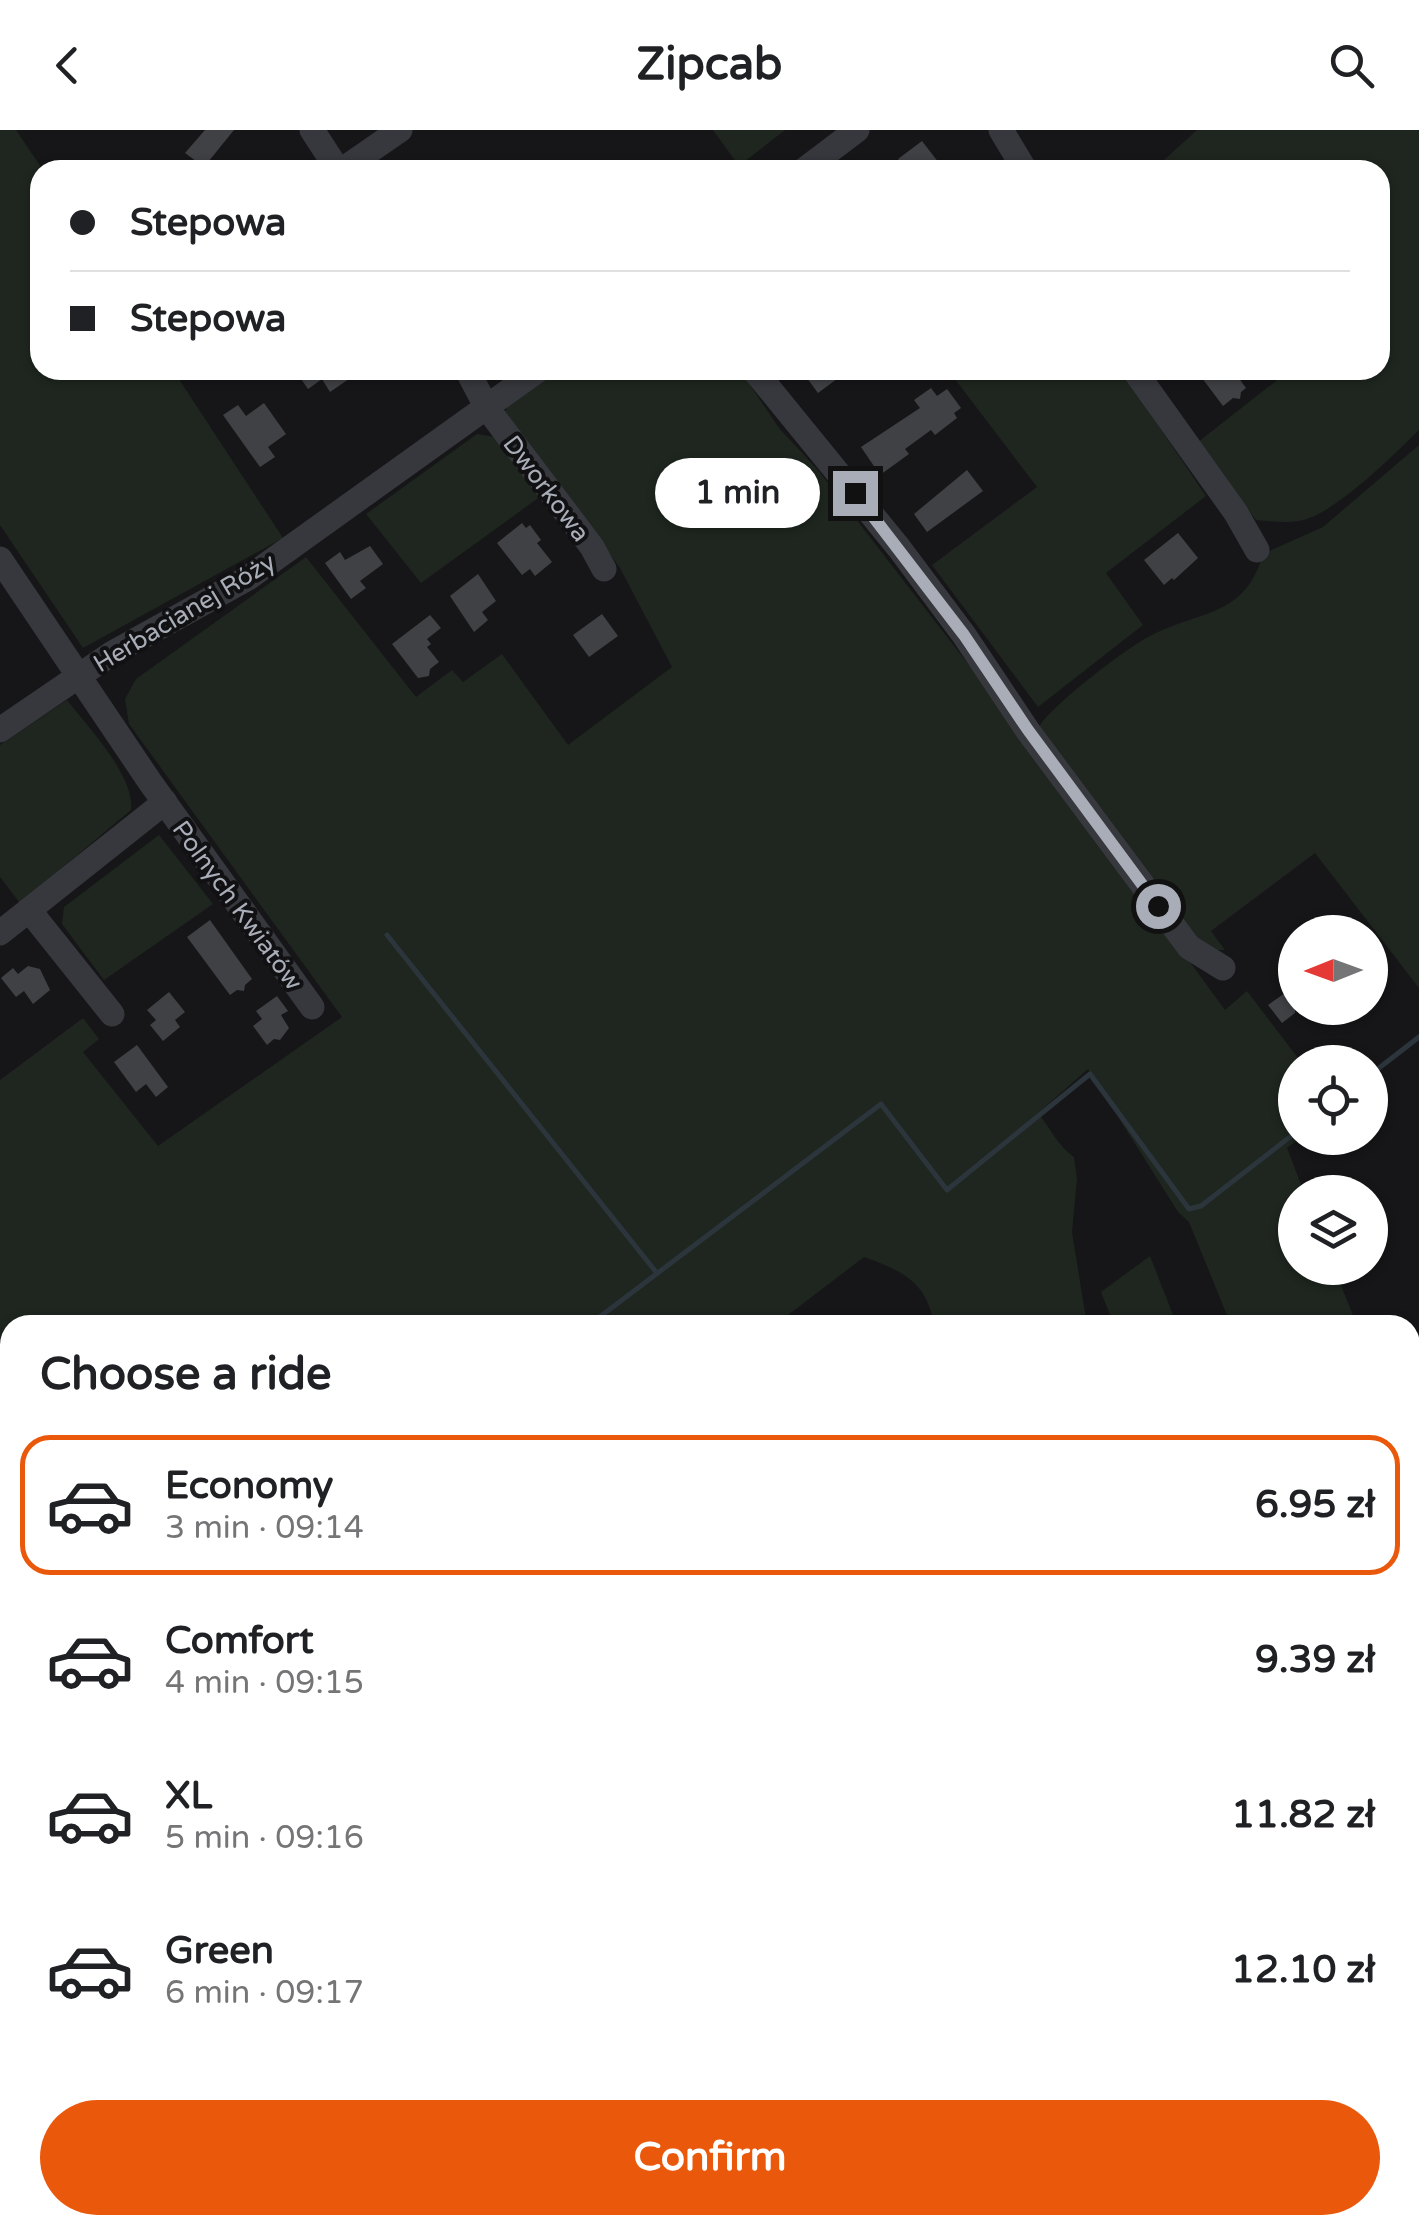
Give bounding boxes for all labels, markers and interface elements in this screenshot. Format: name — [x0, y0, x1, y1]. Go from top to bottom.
icon: back — [40, 38, 95, 93]
text: Zipcab — [637, 38, 782, 92]
icon: search — [1324, 38, 1379, 93]
text: Stepowa — [130, 200, 286, 246]
text: Stepowa — [130, 296, 286, 342]
street label: Dworkowa — [497, 430, 596, 548]
callout: 1 min — [655, 458, 820, 528]
route end — [833, 471, 878, 516]
text: 1 min — [695, 474, 780, 512]
street label: Herbacianej Róży — [88, 547, 281, 679]
street label: Polnych Kwiatów — [166, 815, 309, 996]
route start — [1136, 884, 1181, 929]
north arrow — [1278, 915, 1388, 1025]
map controls — [1278, 915, 1388, 1285]
button: locate — [1278, 1045, 1388, 1155]
button: layers — [1278, 1175, 1388, 1285]
text: Choose a ride — [40, 1348, 331, 1402]
icon: car — [45, 1460, 135, 1550]
text: Economy — [165, 1463, 333, 1509]
text: 6.95 zł — [1255, 1482, 1375, 1528]
text: 3 min · 09:14 — [165, 1509, 364, 1547]
icon: car — [45, 1615, 135, 1705]
text: Comfort — [165, 1618, 314, 1664]
text: 9.39 zł — [1255, 1637, 1375, 1683]
text: 4 min · 09:15 — [165, 1664, 364, 1702]
icon: car — [45, 1770, 135, 1860]
text: XL — [165, 1773, 212, 1819]
text: 11.82 zł — [1231, 1792, 1375, 1838]
text: 5 min · 09:16 — [165, 1819, 364, 1857]
icon: car — [45, 1925, 135, 2015]
text: Green — [165, 1928, 274, 1974]
text: 12.10 zł — [1231, 1947, 1375, 1993]
text: 6 min · 09:17 — [165, 1974, 364, 2012]
button: Confirm — [40, 2100, 1380, 2215]

